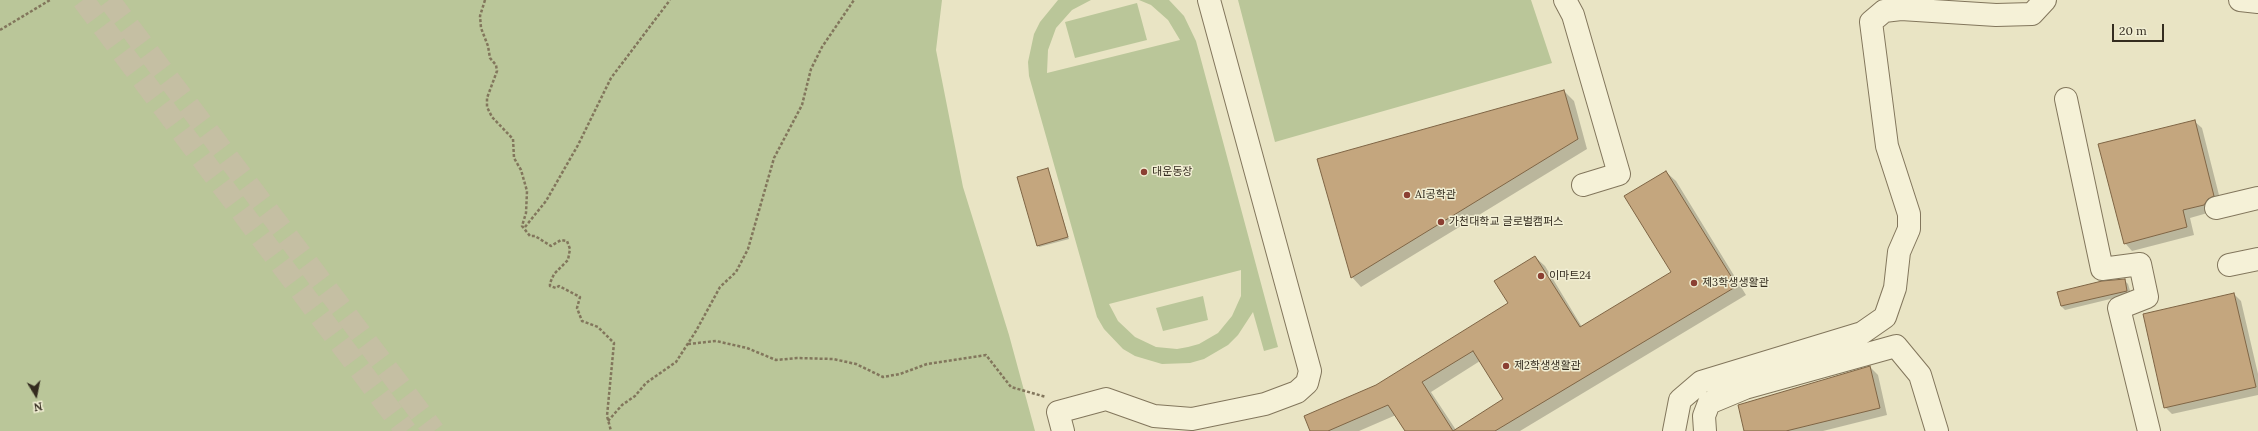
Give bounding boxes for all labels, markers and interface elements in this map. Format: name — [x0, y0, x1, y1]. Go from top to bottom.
scale bar — [2114, 16, 2166, 42]
text: 20 m — [2119, 23, 2147, 38]
place label: 대운동장 — [1152, 165, 1192, 179]
marker: 대운동장 — [1139, 167, 1149, 177]
place label: AI공학관 — [1415, 188, 1456, 202]
marker: AI공학관 — [1402, 190, 1412, 200]
place label: 가천대학교 글로벌캠퍼스 — [1449, 215, 1563, 229]
marker: 가천대학교 글로벌캠퍼스 — [1436, 217, 1446, 227]
place label: 이마트24 — [1549, 269, 1591, 283]
marker: 이마트24 — [1536, 271, 1546, 281]
place label: 제3학생생활관 — [1702, 276, 1769, 290]
marker: 제3학생생활관 — [1689, 278, 1699, 288]
place label: 제2학생생활관 — [1514, 359, 1581, 373]
marker: 제2학생생활관 — [1501, 361, 1511, 371]
north arrow — [16, 375, 56, 415]
text: N — [33, 399, 44, 414]

